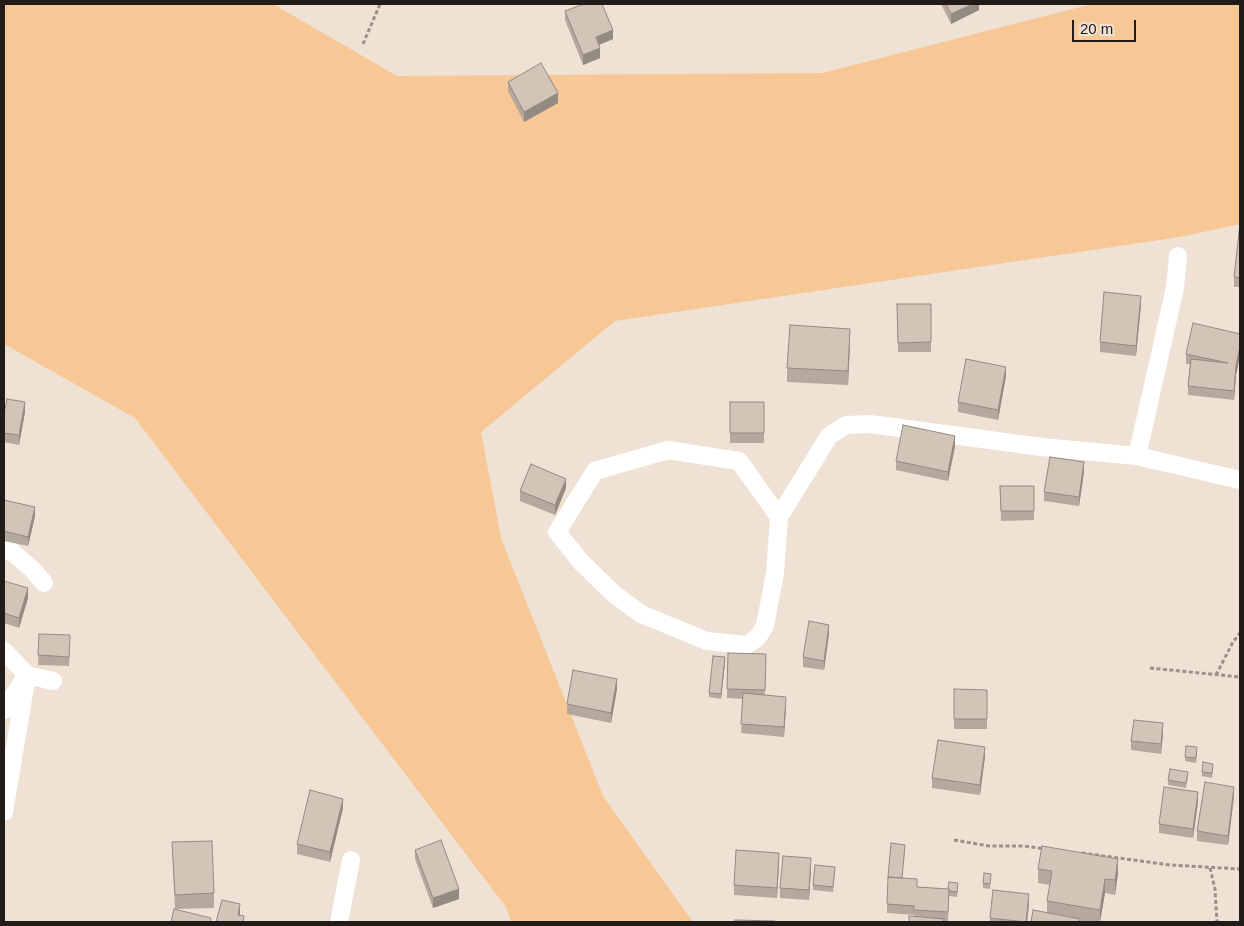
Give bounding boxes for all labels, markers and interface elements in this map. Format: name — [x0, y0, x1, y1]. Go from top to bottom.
scale bar — [1074, 10, 1138, 42]
text: 20 m — [1080, 20, 1113, 37]

